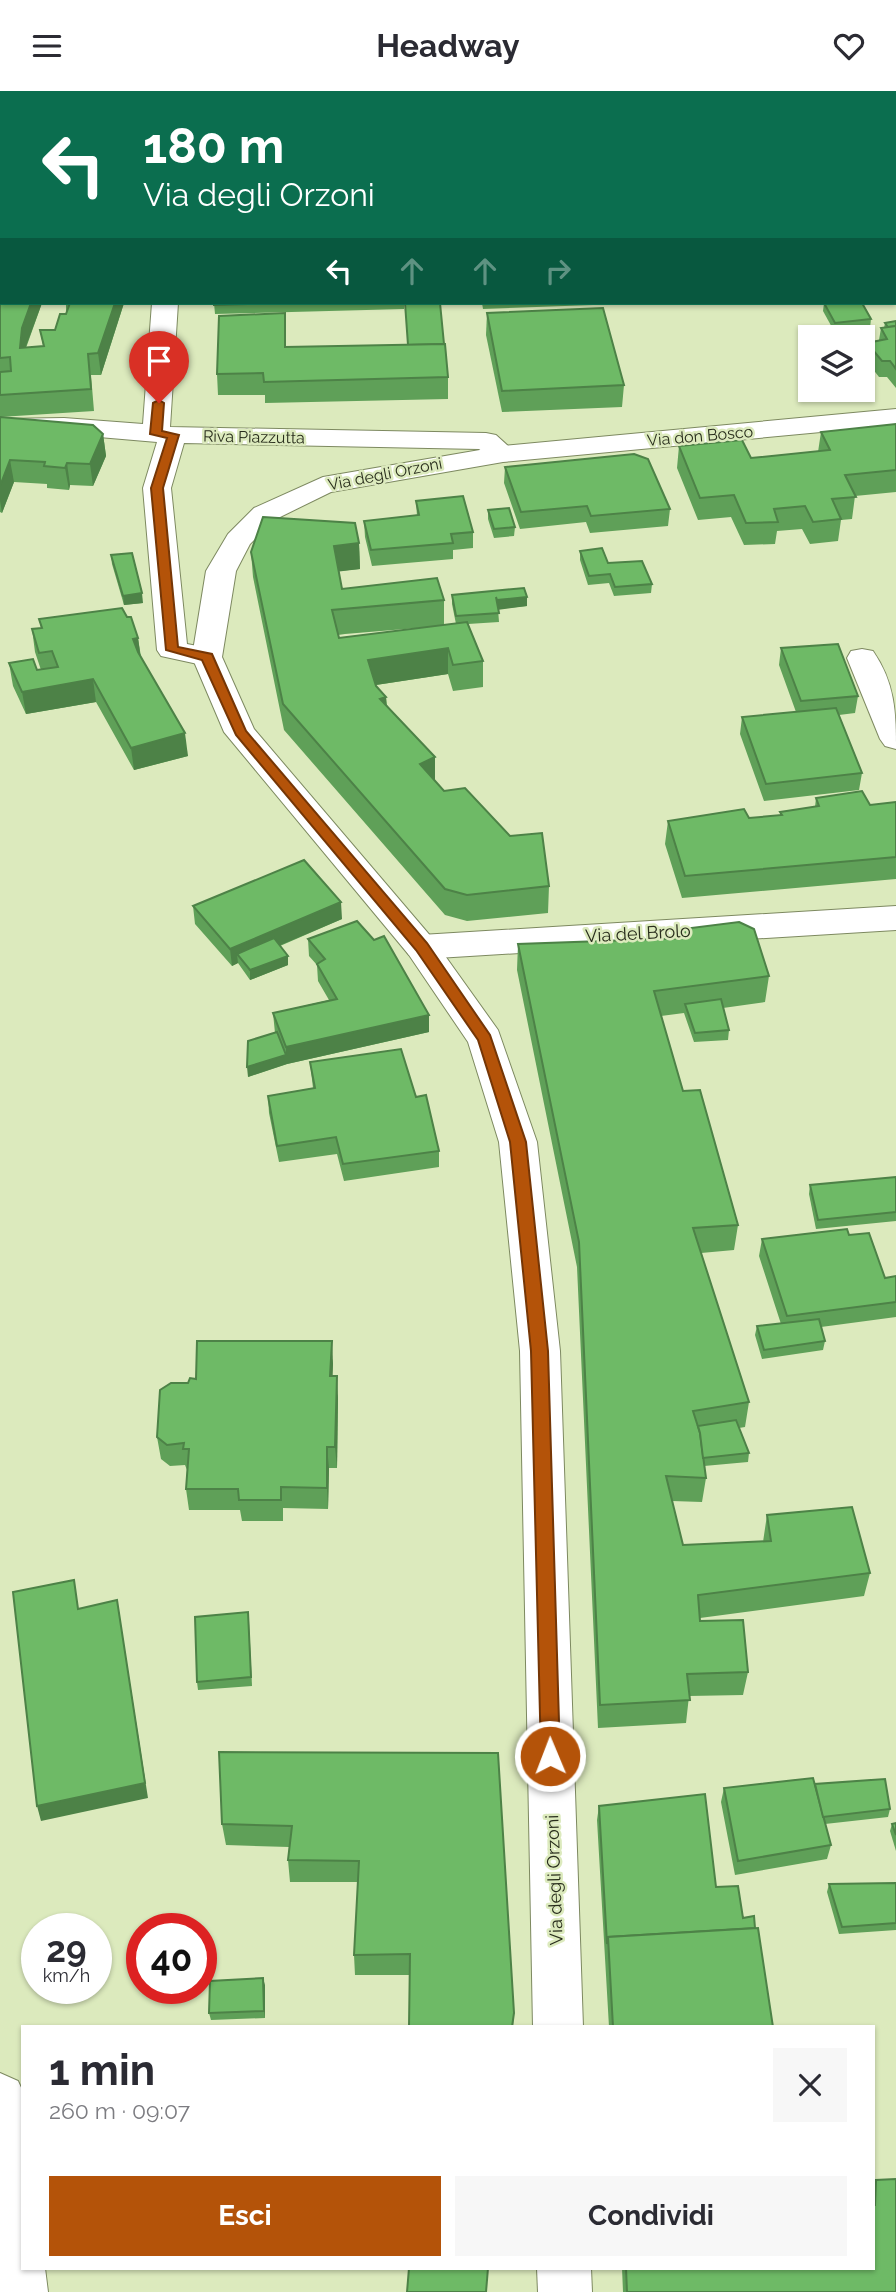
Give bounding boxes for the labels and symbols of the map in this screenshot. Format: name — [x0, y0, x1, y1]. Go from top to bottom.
pin — [129, 331, 189, 403]
street label: Via don Bosco — [646, 422, 754, 450]
street label: Riva Piazzutta — [203, 427, 305, 447]
street label: Via degli Orzoni — [326, 454, 444, 494]
street label: Via del Brolo — [585, 920, 692, 946]
position arrow — [513, 1719, 587, 1793]
street label: Via degli Orzoni — [541, 1814, 567, 1946]
speed limit sign: 40 — [126, 1913, 217, 2004]

